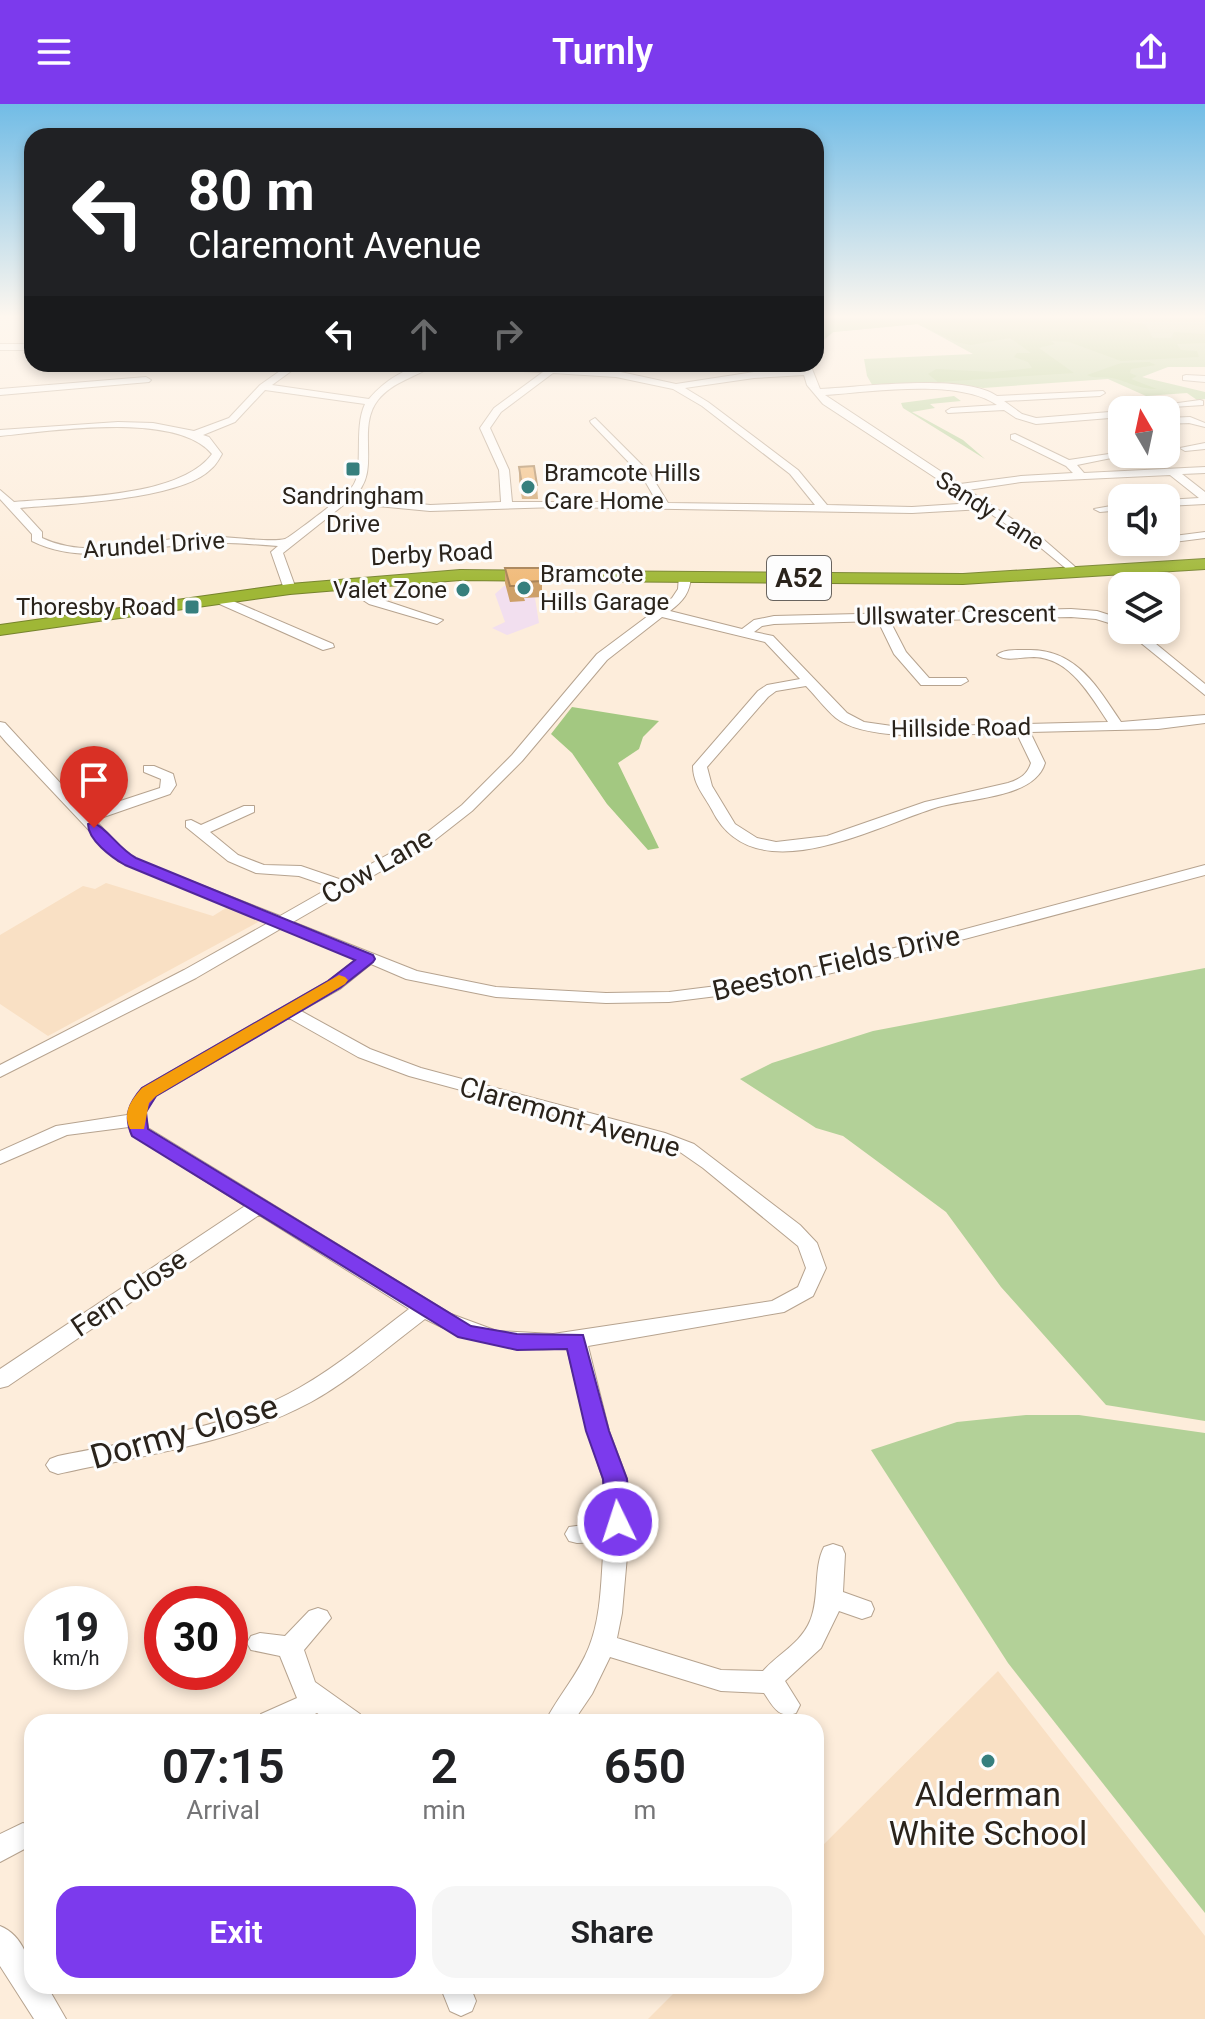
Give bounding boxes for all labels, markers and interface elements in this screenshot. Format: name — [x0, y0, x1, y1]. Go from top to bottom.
icon: menu — [32, 30, 76, 74]
icon: share — [1129, 30, 1173, 74]
text: Turnly — [552, 31, 653, 73]
text: 80 m — [188, 158, 315, 224]
icon: left — [56, 160, 160, 264]
text: Claremont Avenue — [188, 225, 481, 267]
icon: left — [318, 312, 362, 356]
icon: ahead — [402, 312, 446, 356]
icon: right — [486, 312, 530, 356]
north arrow — [1108, 396, 1180, 468]
map controls — [1108, 396, 1180, 644]
place label: Bramcote Hills Care Home — [544, 459, 701, 515]
marker: Sandringham Drive — [344, 460, 362, 478]
street label: Sandy Lane — [931, 466, 1049, 556]
marker: Bramcote Hills Care Home — [519, 478, 537, 496]
place label: Sandringham Drive — [282, 482, 424, 538]
button: sound — [1108, 484, 1180, 556]
street label: Arundel Drive — [82, 526, 226, 564]
street label: Derby Road — [370, 537, 494, 571]
road number: A52 — [767, 556, 831, 600]
place label: Bramcote Hills Garage — [540, 560, 669, 616]
button: layers — [1108, 572, 1180, 644]
place label: Valet Zone — [333, 576, 447, 604]
marker: Bramcote Hills Garage — [515, 579, 533, 597]
marker: Valet Zone — [454, 581, 472, 599]
place label: Thoresby Road — [16, 593, 176, 621]
marker: Thoresby Road — [183, 598, 201, 616]
street label: Ullswater Crescent — [856, 599, 1057, 631]
street label: Hillside Road — [891, 713, 1031, 743]
pin — [60, 746, 128, 828]
icon: arrive — [72, 758, 116, 802]
street label: Cow Lane — [316, 821, 438, 911]
street label: Beeston Fields Drive — [709, 918, 963, 1008]
street label: Claremont Avenue — [456, 1070, 684, 1164]
street label: Fern Close — [65, 1242, 193, 1344]
street label: Dormy Close — [86, 1385, 282, 1477]
position arrow — [576, 1480, 660, 1564]
speed limit sign: 30 — [144, 1586, 248, 1690]
text: 19 — [53, 1604, 99, 1651]
text: km/h — [53, 1646, 99, 1670]
text: 07:15 — [162, 1738, 285, 1795]
text: 2 — [431, 1738, 458, 1795]
text: 650 — [604, 1738, 686, 1795]
marker: Alderman White School — [979, 1752, 997, 1770]
place label: Alderman White School — [889, 1774, 1087, 1853]
text: Arrival — [186, 1795, 260, 1825]
text: min — [422, 1795, 466, 1825]
text: m — [634, 1795, 656, 1825]
button: Exit — [56, 1886, 416, 1978]
button: Share — [432, 1886, 792, 1978]

